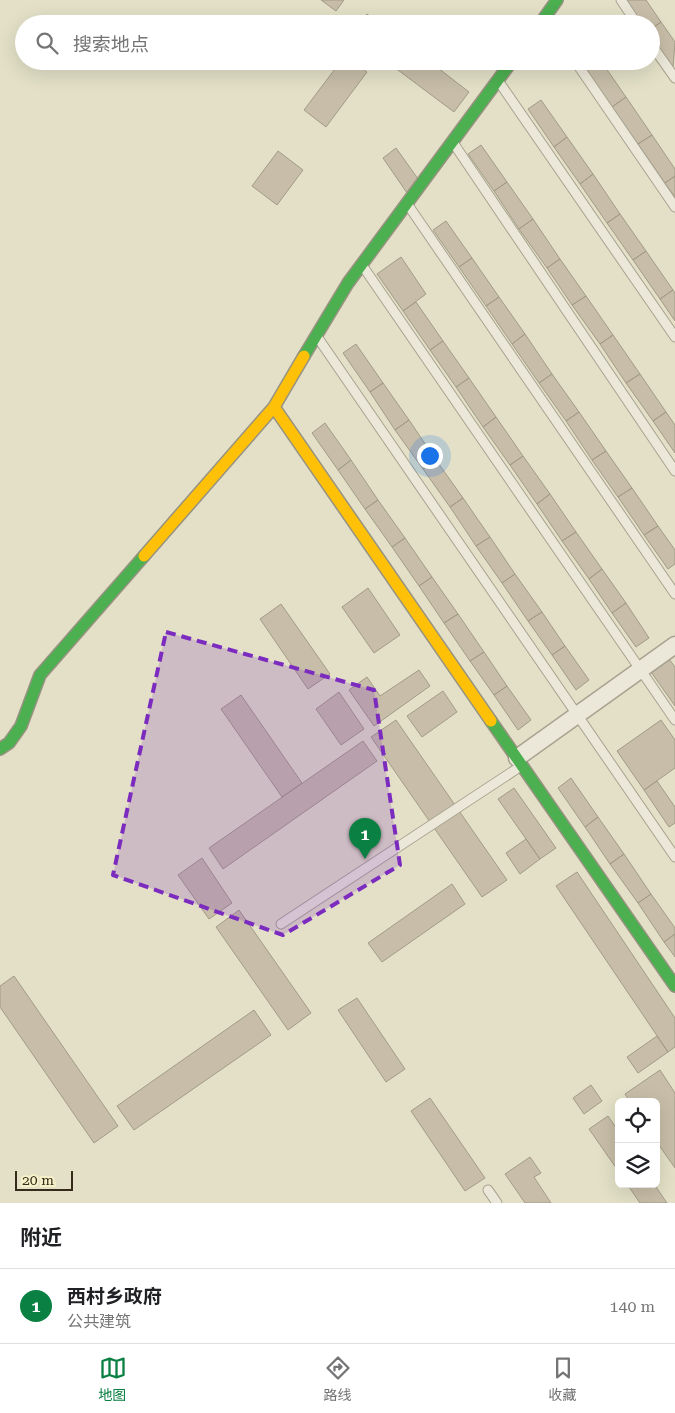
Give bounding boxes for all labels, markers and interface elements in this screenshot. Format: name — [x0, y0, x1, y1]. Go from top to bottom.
search box — [15, 15, 660, 70]
icon: search — [33, 29, 61, 57]
text: 搜索地点 — [73, 33, 149, 56]
your location — [417, 443, 443, 469]
pin: 1 — [349, 818, 381, 859]
map controls — [615, 1098, 660, 1188]
button: locate — [615, 1098, 660, 1143]
button: layers — [615, 1143, 660, 1188]
scale bar — [15, 1168, 72, 1191]
text: 20 m — [22, 1172, 54, 1188]
text: 附近 — [20, 1226, 62, 1250]
text: 西村乡政府 — [67, 1285, 162, 1308]
text: 1 — [32, 1297, 40, 1316]
text: 140 m — [609, 1297, 655, 1316]
text: 公共建筑 — [67, 1312, 131, 1331]
tab: 地图 — [99, 1354, 127, 1404]
tab: 路线 — [324, 1354, 352, 1404]
tab: 收藏 — [549, 1354, 577, 1404]

